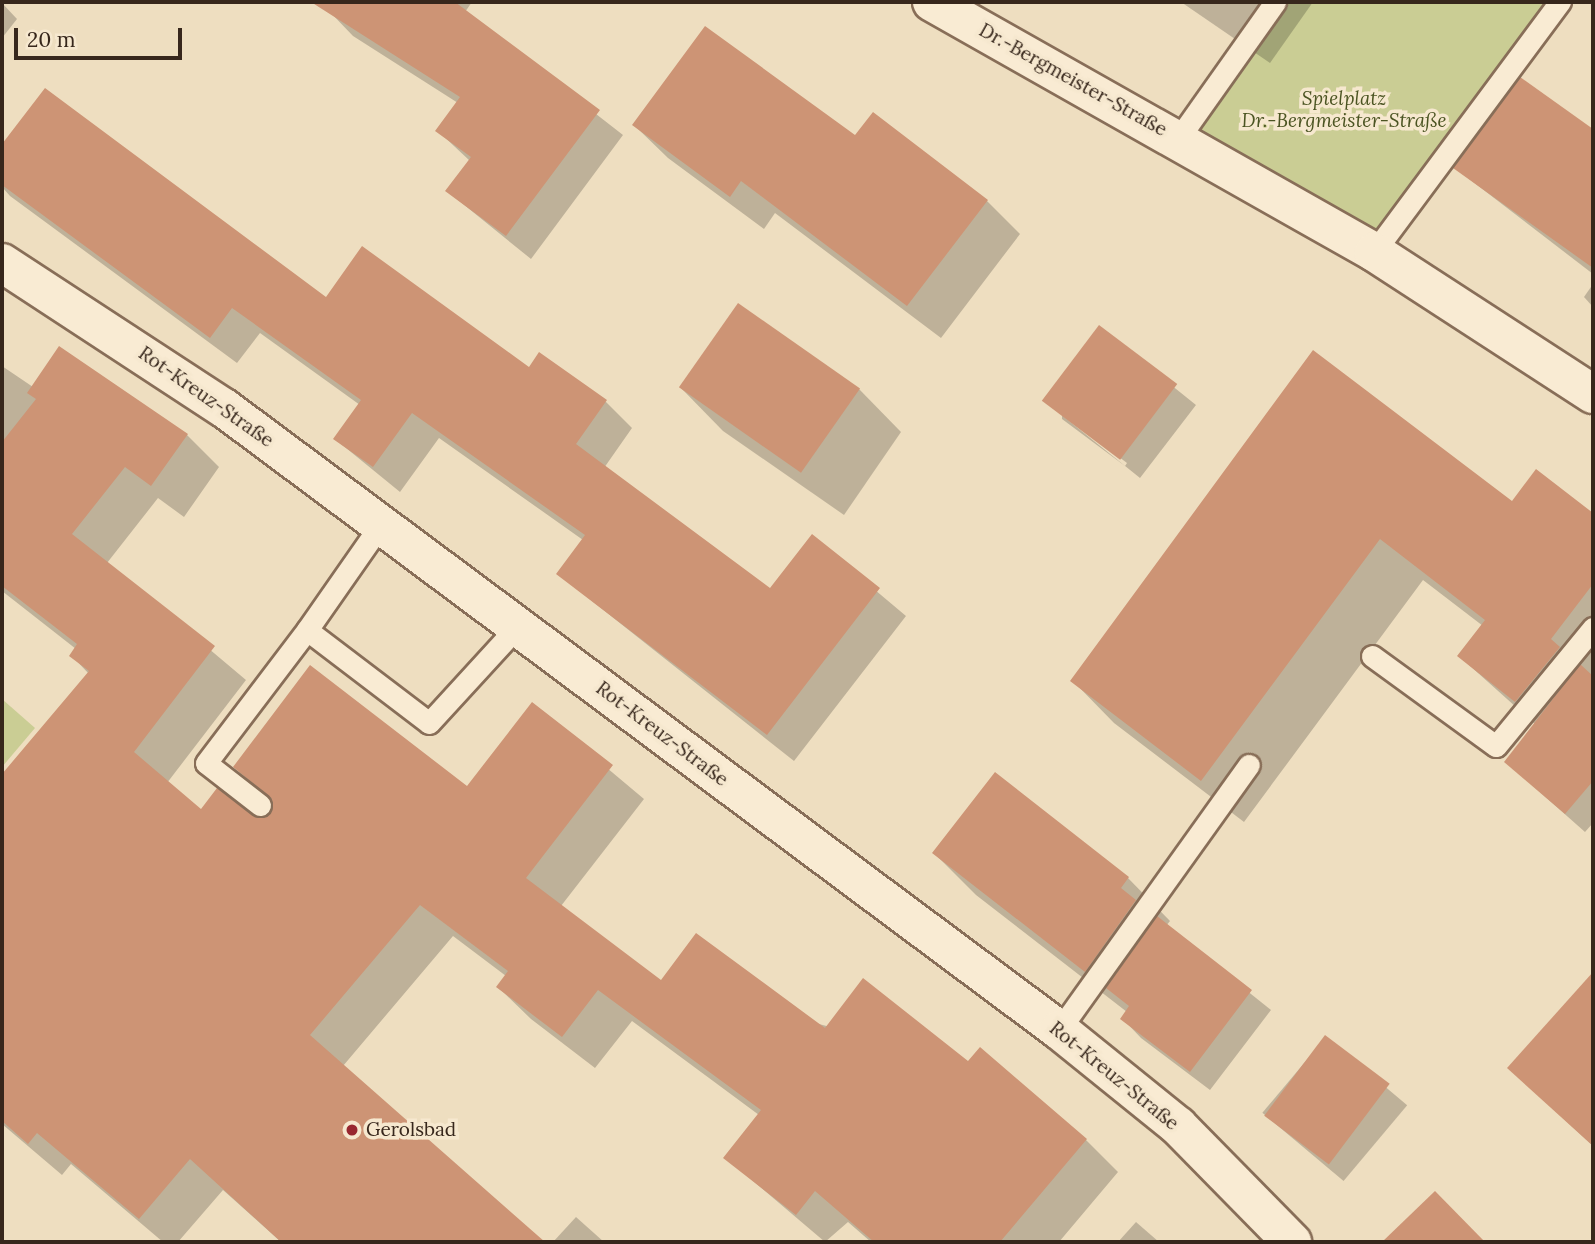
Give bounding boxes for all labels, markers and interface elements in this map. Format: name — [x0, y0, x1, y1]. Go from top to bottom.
scale bar — [18, 14, 186, 58]
street label: Dr.-Bergmeister-Straße — [975, 19, 1171, 141]
text: 20 m — [27, 26, 76, 53]
park label: Spielplatz Dr.-Bergmeister-Straße — [1242, 88, 1446, 132]
street label: Rot-Kreuz-Straße — [134, 342, 278, 452]
street label: Rot-Kreuz-Straße — [591, 677, 733, 791]
street label: Rot-Kreuz-Straße — [1045, 1017, 1183, 1135]
place label: Gerolsbad — [366, 1119, 456, 1141]
marker: Gerolsbad — [344, 1122, 360, 1138]

